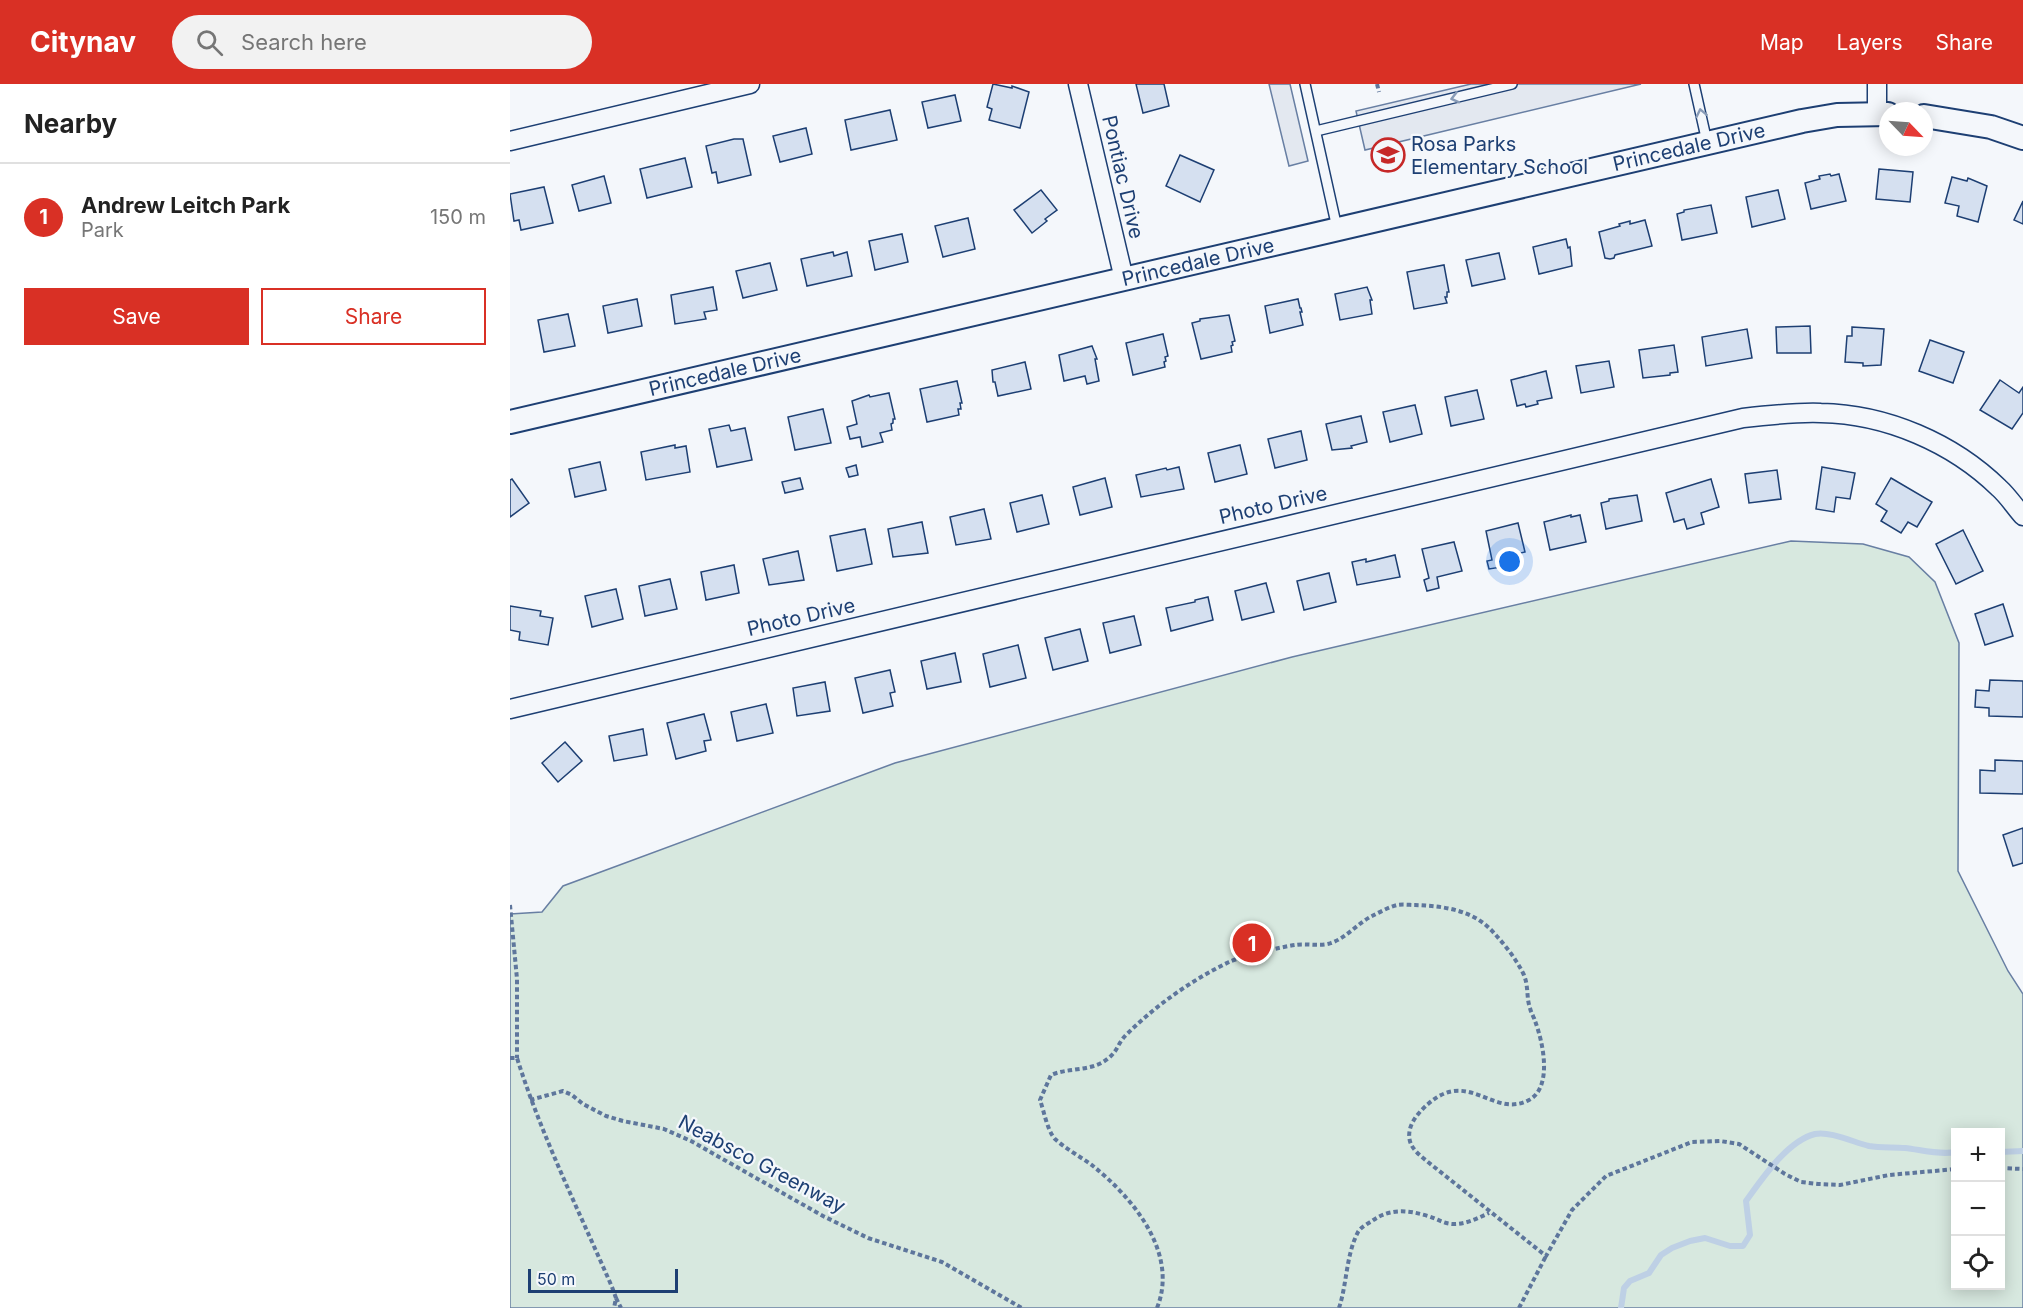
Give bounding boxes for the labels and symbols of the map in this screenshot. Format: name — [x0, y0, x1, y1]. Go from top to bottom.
one-way arrow — [1450, 90, 1460, 103]
north arrow — [1879, 102, 1933, 156]
one-way arrow — [1695, 108, 1708, 118]
street label: Pontiac Drive — [1097, 113, 1149, 241]
street label: Princedale Drive — [1610, 118, 1768, 176]
place label: Rosa Parks Elementary School — [1411, 132, 1588, 179]
school or university icon: Rosa Parks Elementary School — [1370, 137, 1406, 173]
street label: Princedale Drive — [1119, 233, 1277, 291]
street label: Princedale Drive — [646, 343, 804, 401]
street label: Photo Drive — [1217, 481, 1329, 529]
your location — [1495, 547, 1524, 576]
street label: Photo Drive — [745, 593, 857, 641]
pin: 1 — [1232, 920, 1272, 966]
street label: Neabsco Greenway — [674, 1110, 850, 1218]
scale bar — [528, 1266, 678, 1294]

